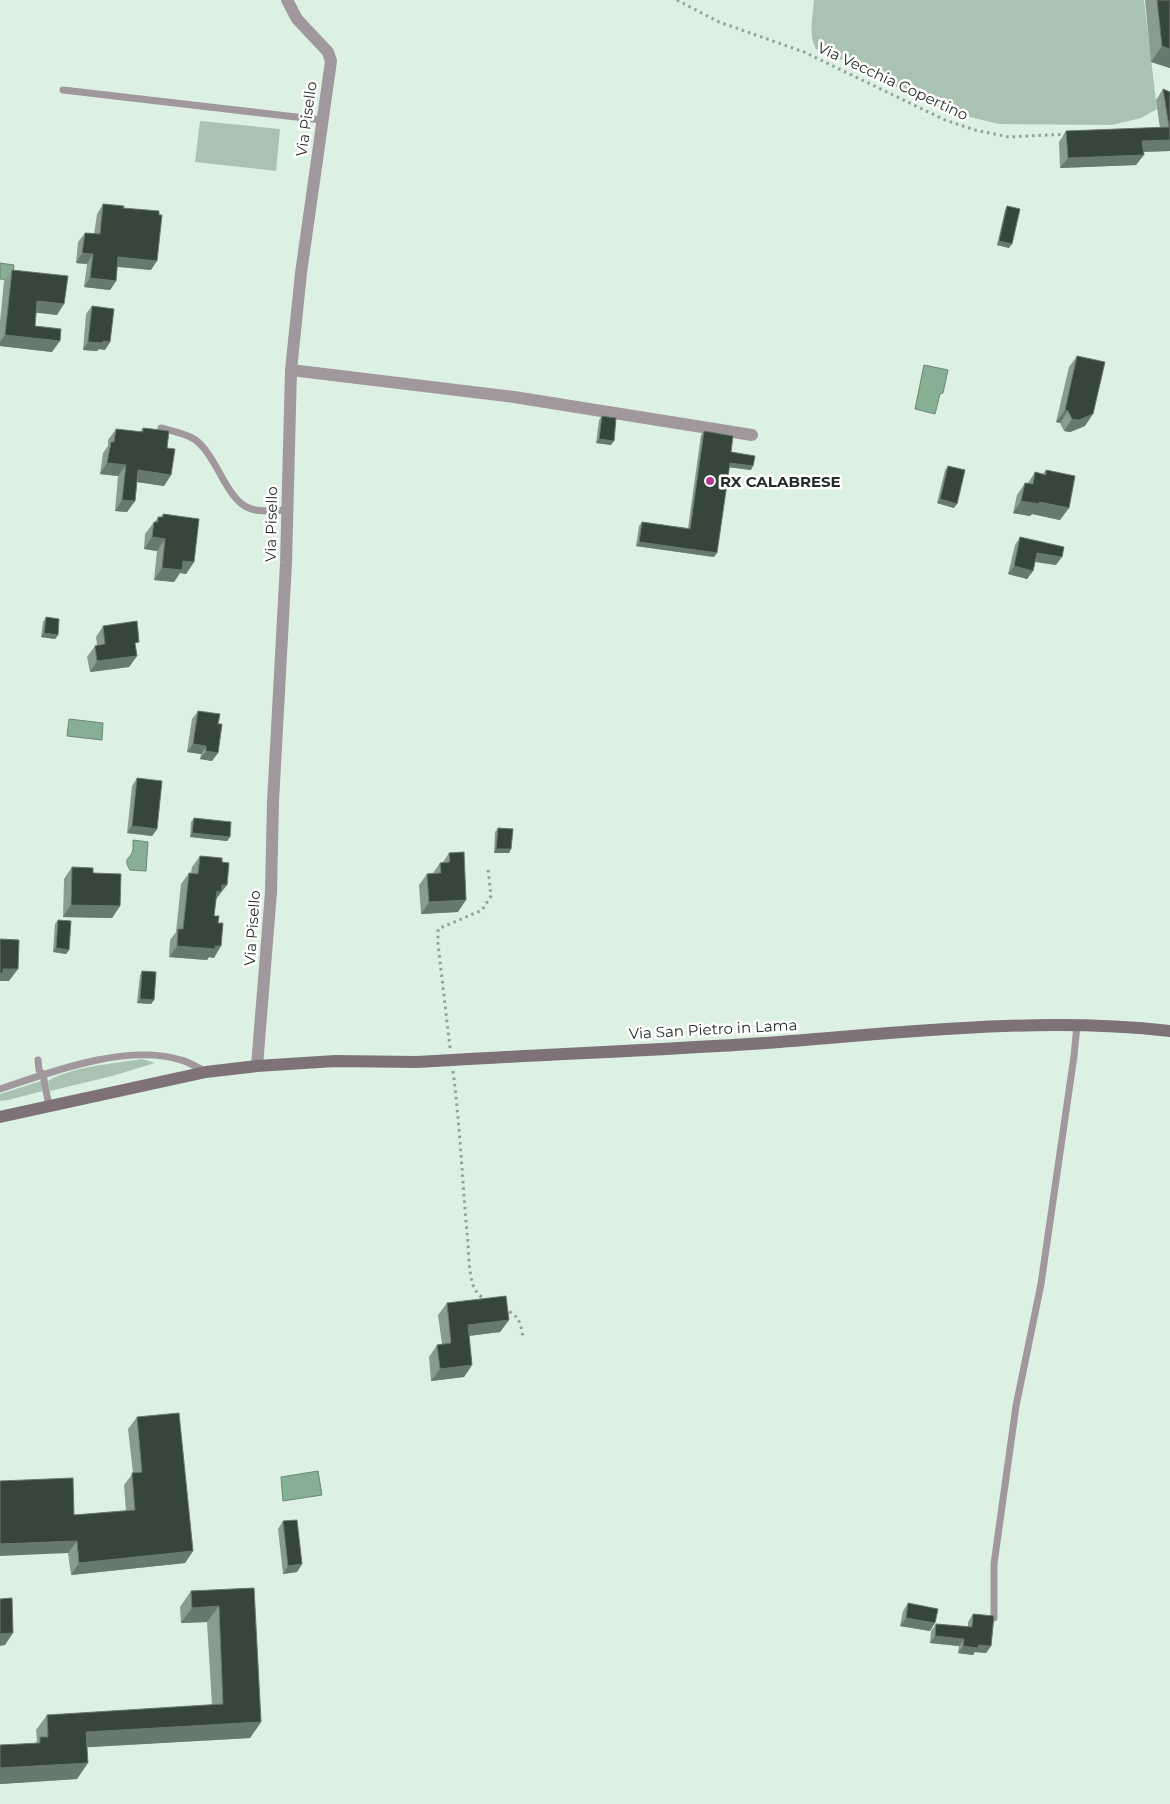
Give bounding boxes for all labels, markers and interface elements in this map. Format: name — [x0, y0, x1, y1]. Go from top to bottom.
street label: Via Vecchia Copertino — [815, 38, 971, 124]
street label: Via Pisello — [291, 80, 321, 158]
place label: RX CALABRESE — [720, 472, 841, 491]
marker: RX CALABRESE — [704, 475, 716, 487]
street label: Via Pisello — [261, 486, 281, 562]
street label: Via Pisello — [240, 890, 264, 966]
street label: Via San Pietro in Lama — [628, 1015, 798, 1043]

